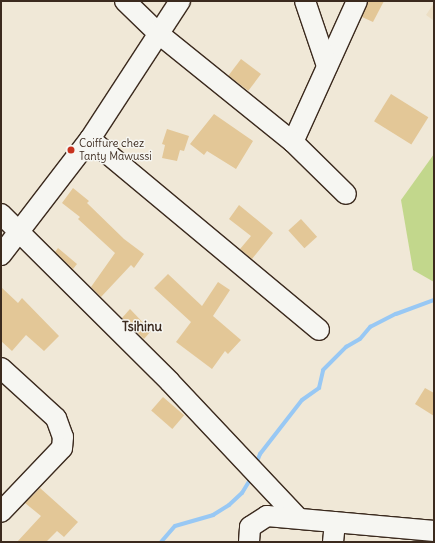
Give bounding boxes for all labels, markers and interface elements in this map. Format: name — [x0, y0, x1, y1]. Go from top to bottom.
place label: Coiffure chez Tanty Mawussi — [79, 137, 152, 163]
marker: Coiffure chez Tanty Mawussi — [66, 145, 76, 155]
district label: Tsihinu — [122, 319, 162, 335]

